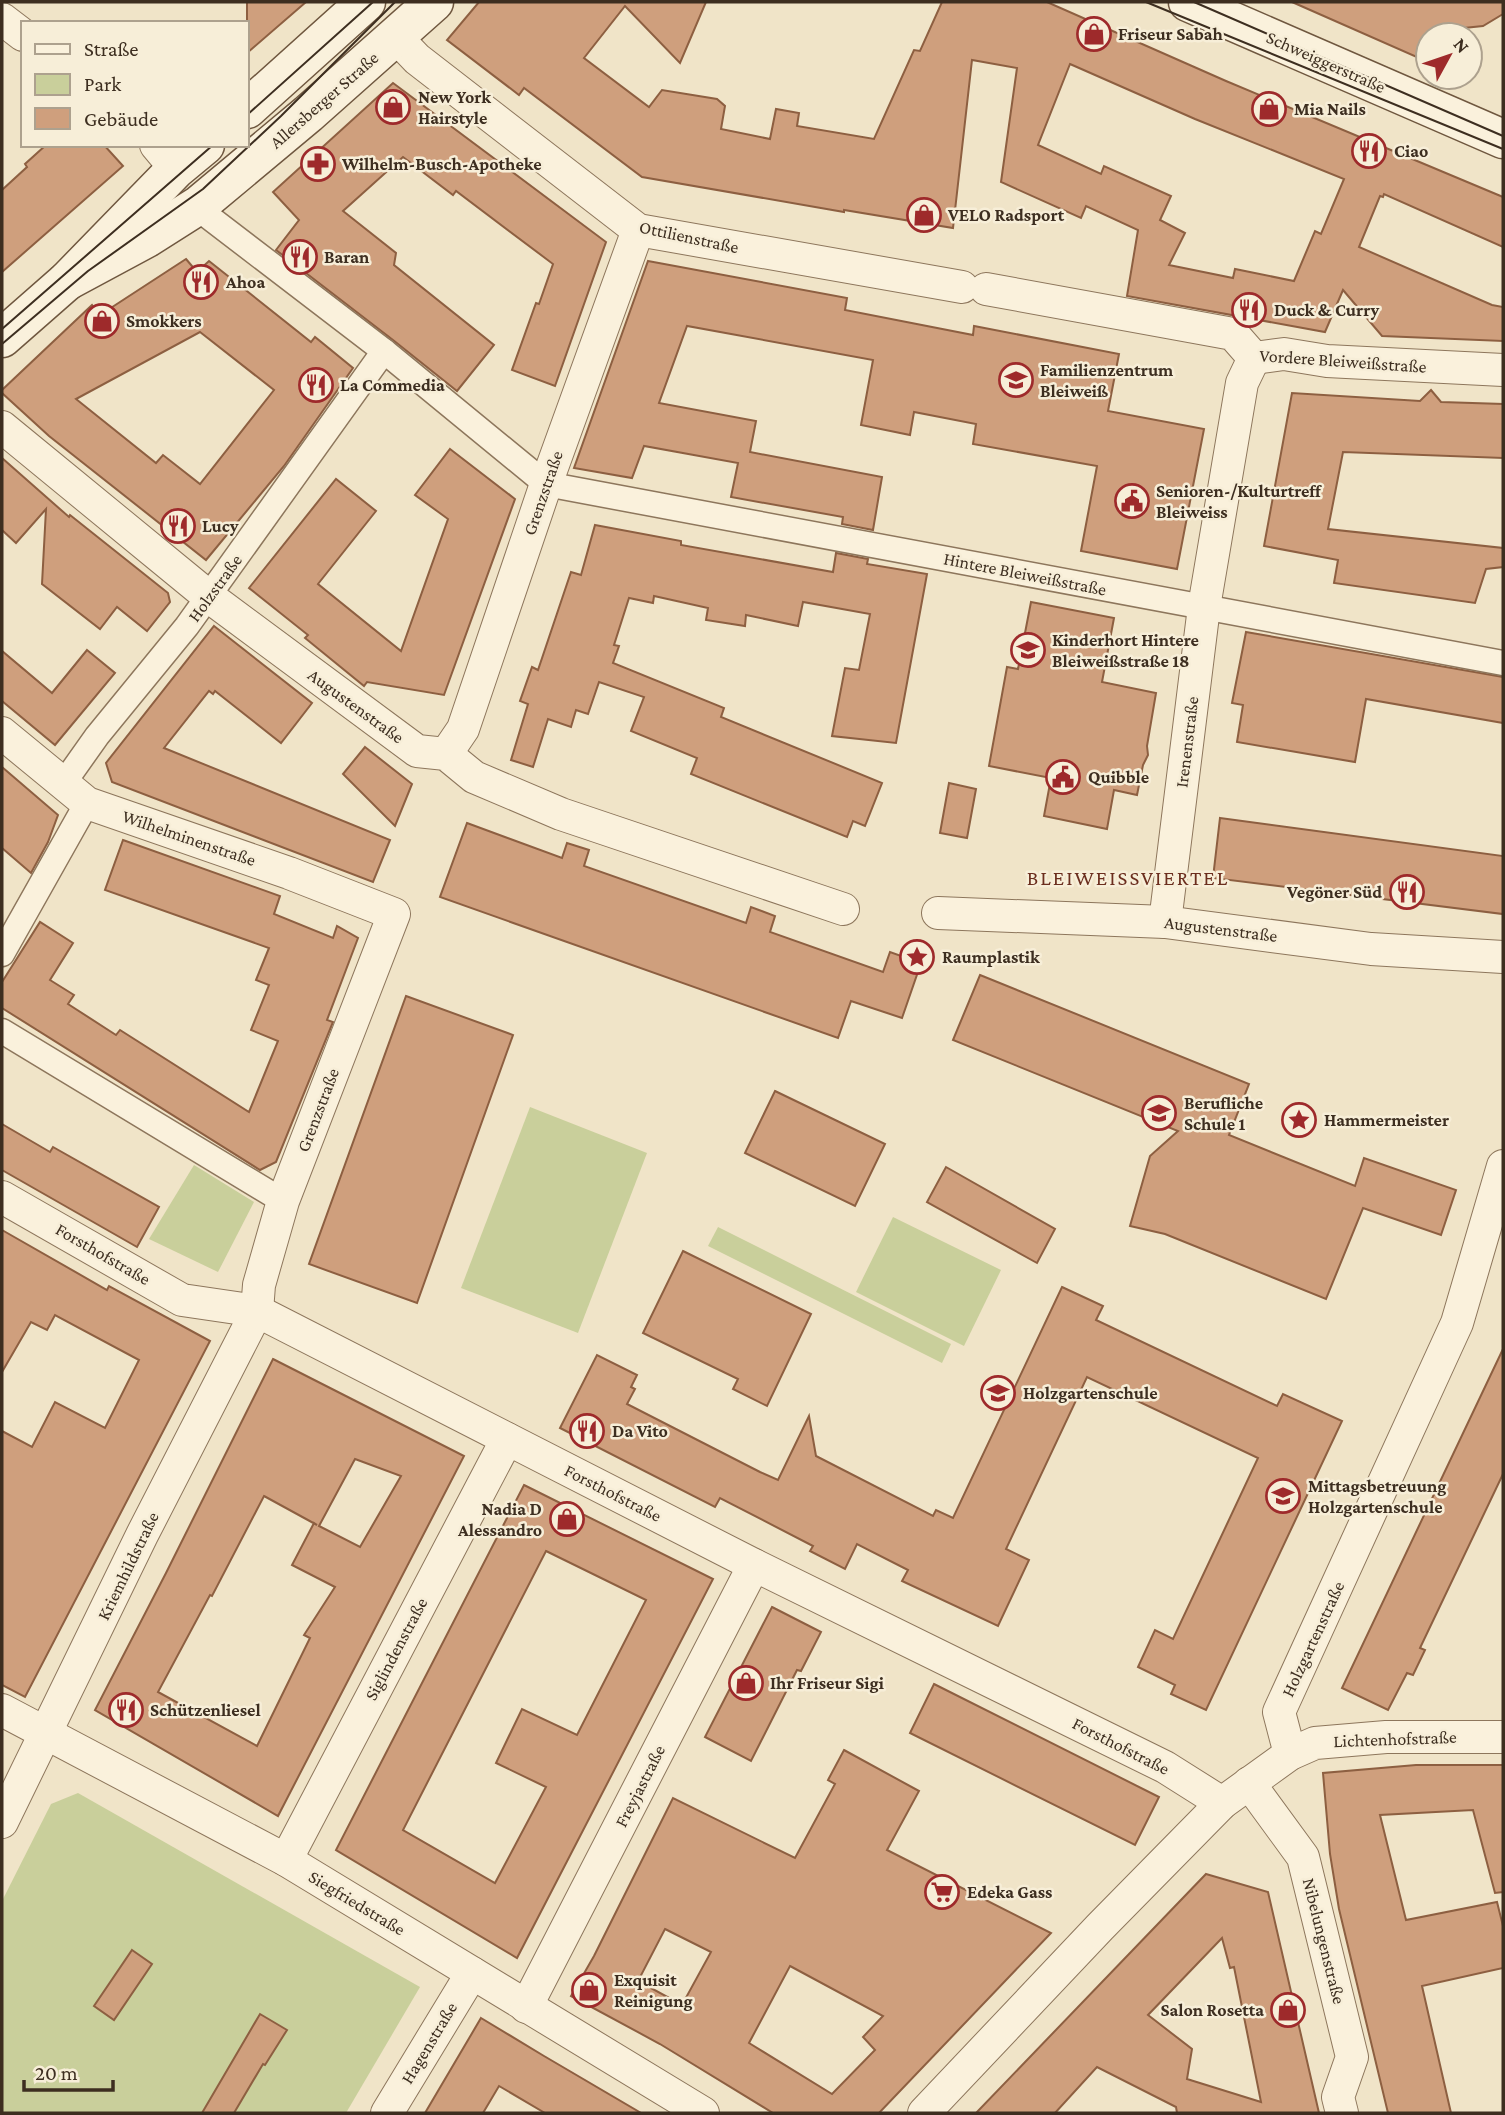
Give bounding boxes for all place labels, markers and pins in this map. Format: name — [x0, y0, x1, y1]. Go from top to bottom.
shop icon: Friseur Sabah — [1075, 15, 1113, 53]
place label: Friseur Sabah — [1118, 24, 1224, 44]
place label: New York Hairstyle — [418, 87, 491, 128]
shop icon: New York Hairstyle — [374, 88, 412, 126]
shop icon: Mia Nails — [1250, 90, 1288, 128]
place label: Mia Nails — [1294, 99, 1366, 119]
restaurant icon: Ciao — [1350, 132, 1388, 170]
place label: Ciao — [1394, 141, 1428, 161]
pharmacy icon: Wilhelm-Busch-Apotheke — [299, 145, 337, 183]
place label: Wilhelm-Busch-Apotheke — [341, 154, 542, 174]
shop icon: VELO Radsport — [905, 196, 943, 234]
place label: VELO Radsport — [947, 205, 1065, 225]
restaurant icon: Baran — [281, 238, 319, 276]
place label: Baran — [324, 247, 370, 267]
restaurant icon: Ahoa — [182, 263, 220, 301]
place label: Ahoa — [225, 272, 265, 292]
restaurant icon: Duck & Curry — [1230, 291, 1268, 329]
place label: Duck & Curry — [1274, 300, 1380, 320]
shop icon: Smokkers — [83, 302, 121, 340]
place label: Smokkers — [126, 311, 202, 331]
place label: Familienzentrum Bleiweiß — [1040, 360, 1174, 401]
school or university icon: Familienzentrum Bleiweiß — [997, 361, 1035, 399]
restaurant icon: La Commedia — [297, 366, 335, 404]
place label: La Commedia — [340, 375, 445, 395]
place label: Senioren-/Kulturtreff Bleiweiss — [1156, 481, 1322, 522]
public building icon: Senioren-/Kulturtreff Bleiweiss — [1113, 482, 1151, 520]
restaurant icon: Lucy — [159, 507, 197, 545]
place label: Lucy — [202, 516, 239, 536]
place label: Kinderhort Hintere Bleiweißstraße 18 — [1052, 630, 1199, 671]
school or university icon: Kinderhort Hintere Bleiweißstraße 18 — [1009, 631, 1047, 669]
public building icon: Quibble — [1044, 758, 1082, 796]
place label: Quibble — [1088, 767, 1149, 787]
restaurant icon: Vegöner Süd — [1388, 873, 1426, 911]
place label: Vegöner Süd — [1286, 882, 1382, 902]
place icon: Raumplastik — [898, 938, 936, 976]
place label: Raumplastik — [942, 947, 1040, 967]
place label: Berufliche Schule 1 — [1184, 1093, 1263, 1134]
school or university icon: Berufliche Schule 1 — [1140, 1094, 1178, 1132]
place icon: Hammermeister — [1280, 1101, 1318, 1139]
place label: Hammermeister — [1324, 1110, 1449, 1130]
school or university icon: Holzgartenschule — [979, 1374, 1017, 1412]
place label: Holzgartenschule — [1023, 1383, 1158, 1403]
restaurant icon: Da Vito — [568, 1412, 606, 1450]
place label: Da Vito — [612, 1421, 668, 1441]
place label: Mittagsbetreuung Holzgartenschule — [1308, 1476, 1446, 1517]
school or university icon: Mittagsbetreuung Holzgartenschule — [1264, 1477, 1302, 1515]
place label: Nadia D Alessandro — [457, 1499, 542, 1540]
shop icon: Nadia D Alessandro — [548, 1500, 586, 1538]
shop icon: Ihr Friseur Sigi — [727, 1664, 765, 1702]
place label: Ihr Friseur Sigi — [770, 1673, 885, 1693]
restaurant icon: Schützenliesel — [107, 1691, 145, 1729]
place label: Schützenliesel — [150, 1700, 261, 1720]
supermarket icon: Edeka Gass — [923, 1873, 961, 1911]
place label: Edeka Gass — [967, 1882, 1052, 1902]
place label: Exquisit Reinigung — [614, 1970, 693, 2011]
shop icon: Exquisit Reinigung — [570, 1971, 608, 2009]
shop icon: Salon Rosetta — [1269, 1991, 1307, 2029]
place label: Salon Rosetta — [1160, 2000, 1264, 2020]

